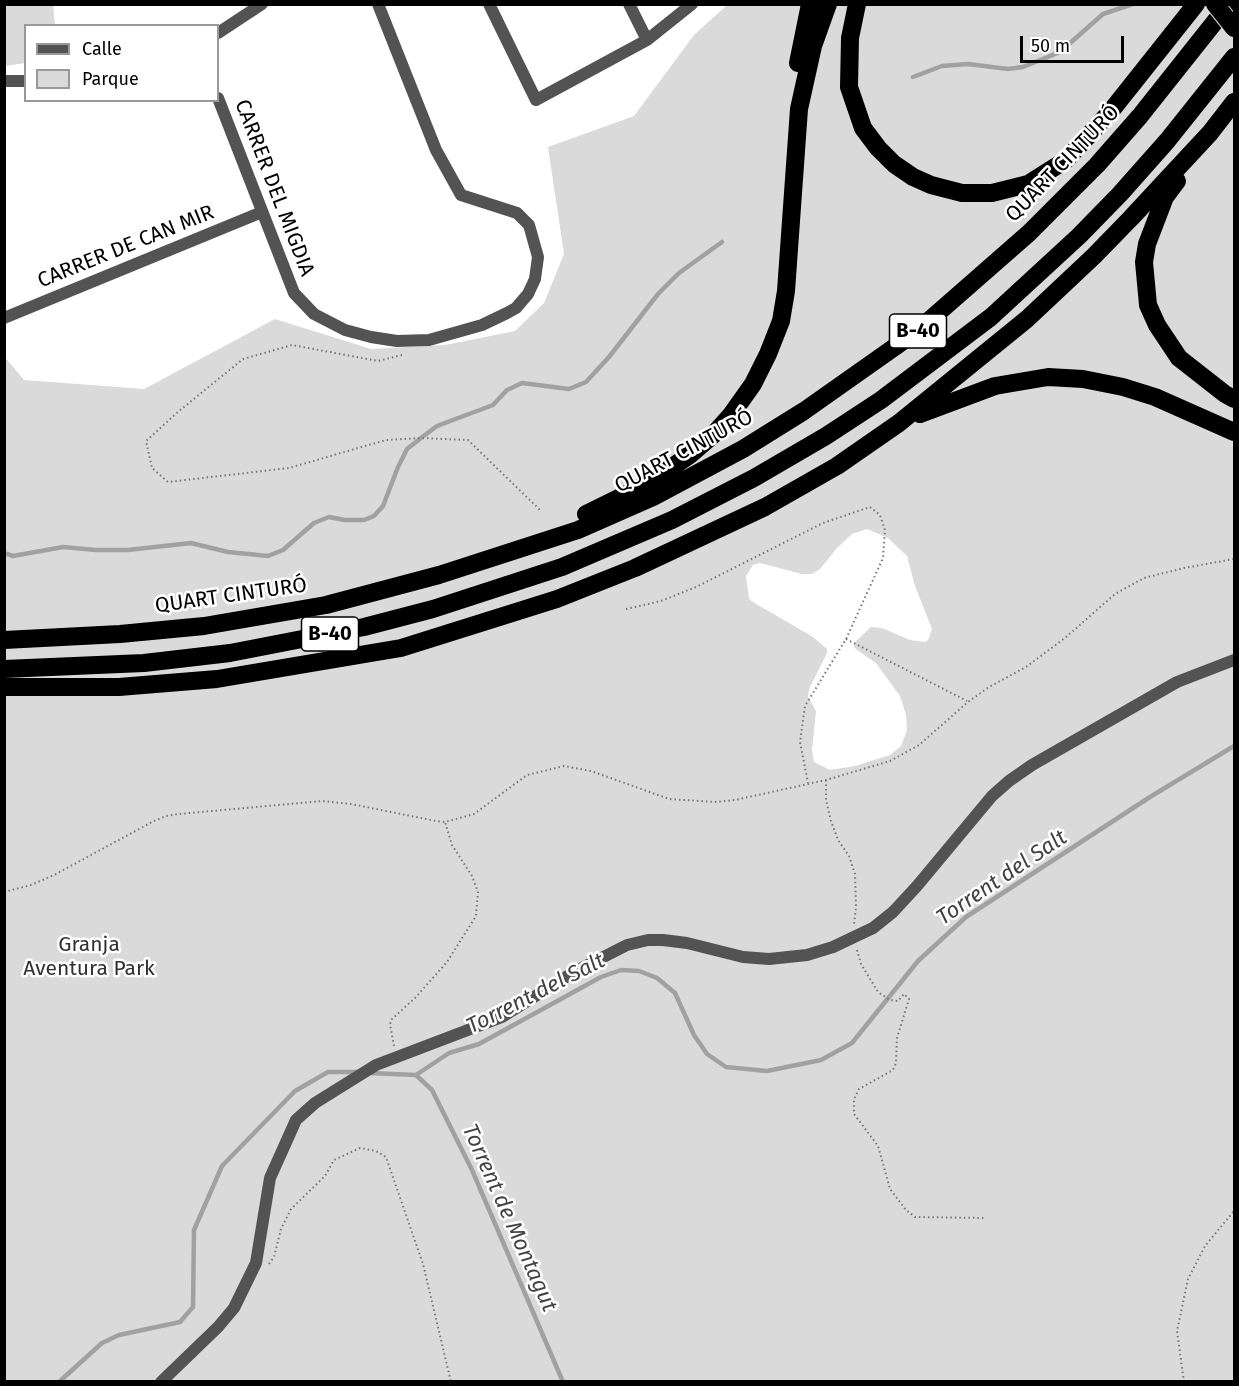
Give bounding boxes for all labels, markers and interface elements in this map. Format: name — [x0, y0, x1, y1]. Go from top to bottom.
legend — [24, 24, 219, 102]
scale bar — [1023, 24, 1126, 62]
text: 50 m — [1031, 35, 1070, 57]
text: Calle — [82, 38, 122, 60]
text: Parque — [82, 68, 139, 90]
street label: CARRER DEL MIGDIA — [229, 96, 319, 280]
street label: QUART CINTURÓ — [1001, 100, 1125, 228]
street label: CARRER DE CAN MIR — [34, 200, 218, 294]
road number: B-40 — [890, 314, 946, 348]
street label: QUART CINTURÓ — [611, 405, 757, 499]
street label: QUART CINTURÓ — [153, 573, 309, 619]
road number: B-40 — [302, 617, 358, 651]
water label: Torrent del Salt — [932, 825, 1072, 931]
park label: Granja Aventura Park — [23, 932, 155, 982]
water label: Torrent del Salt — [463, 948, 609, 1040]
water label: Torrent de Montagut — [456, 1120, 562, 1316]

